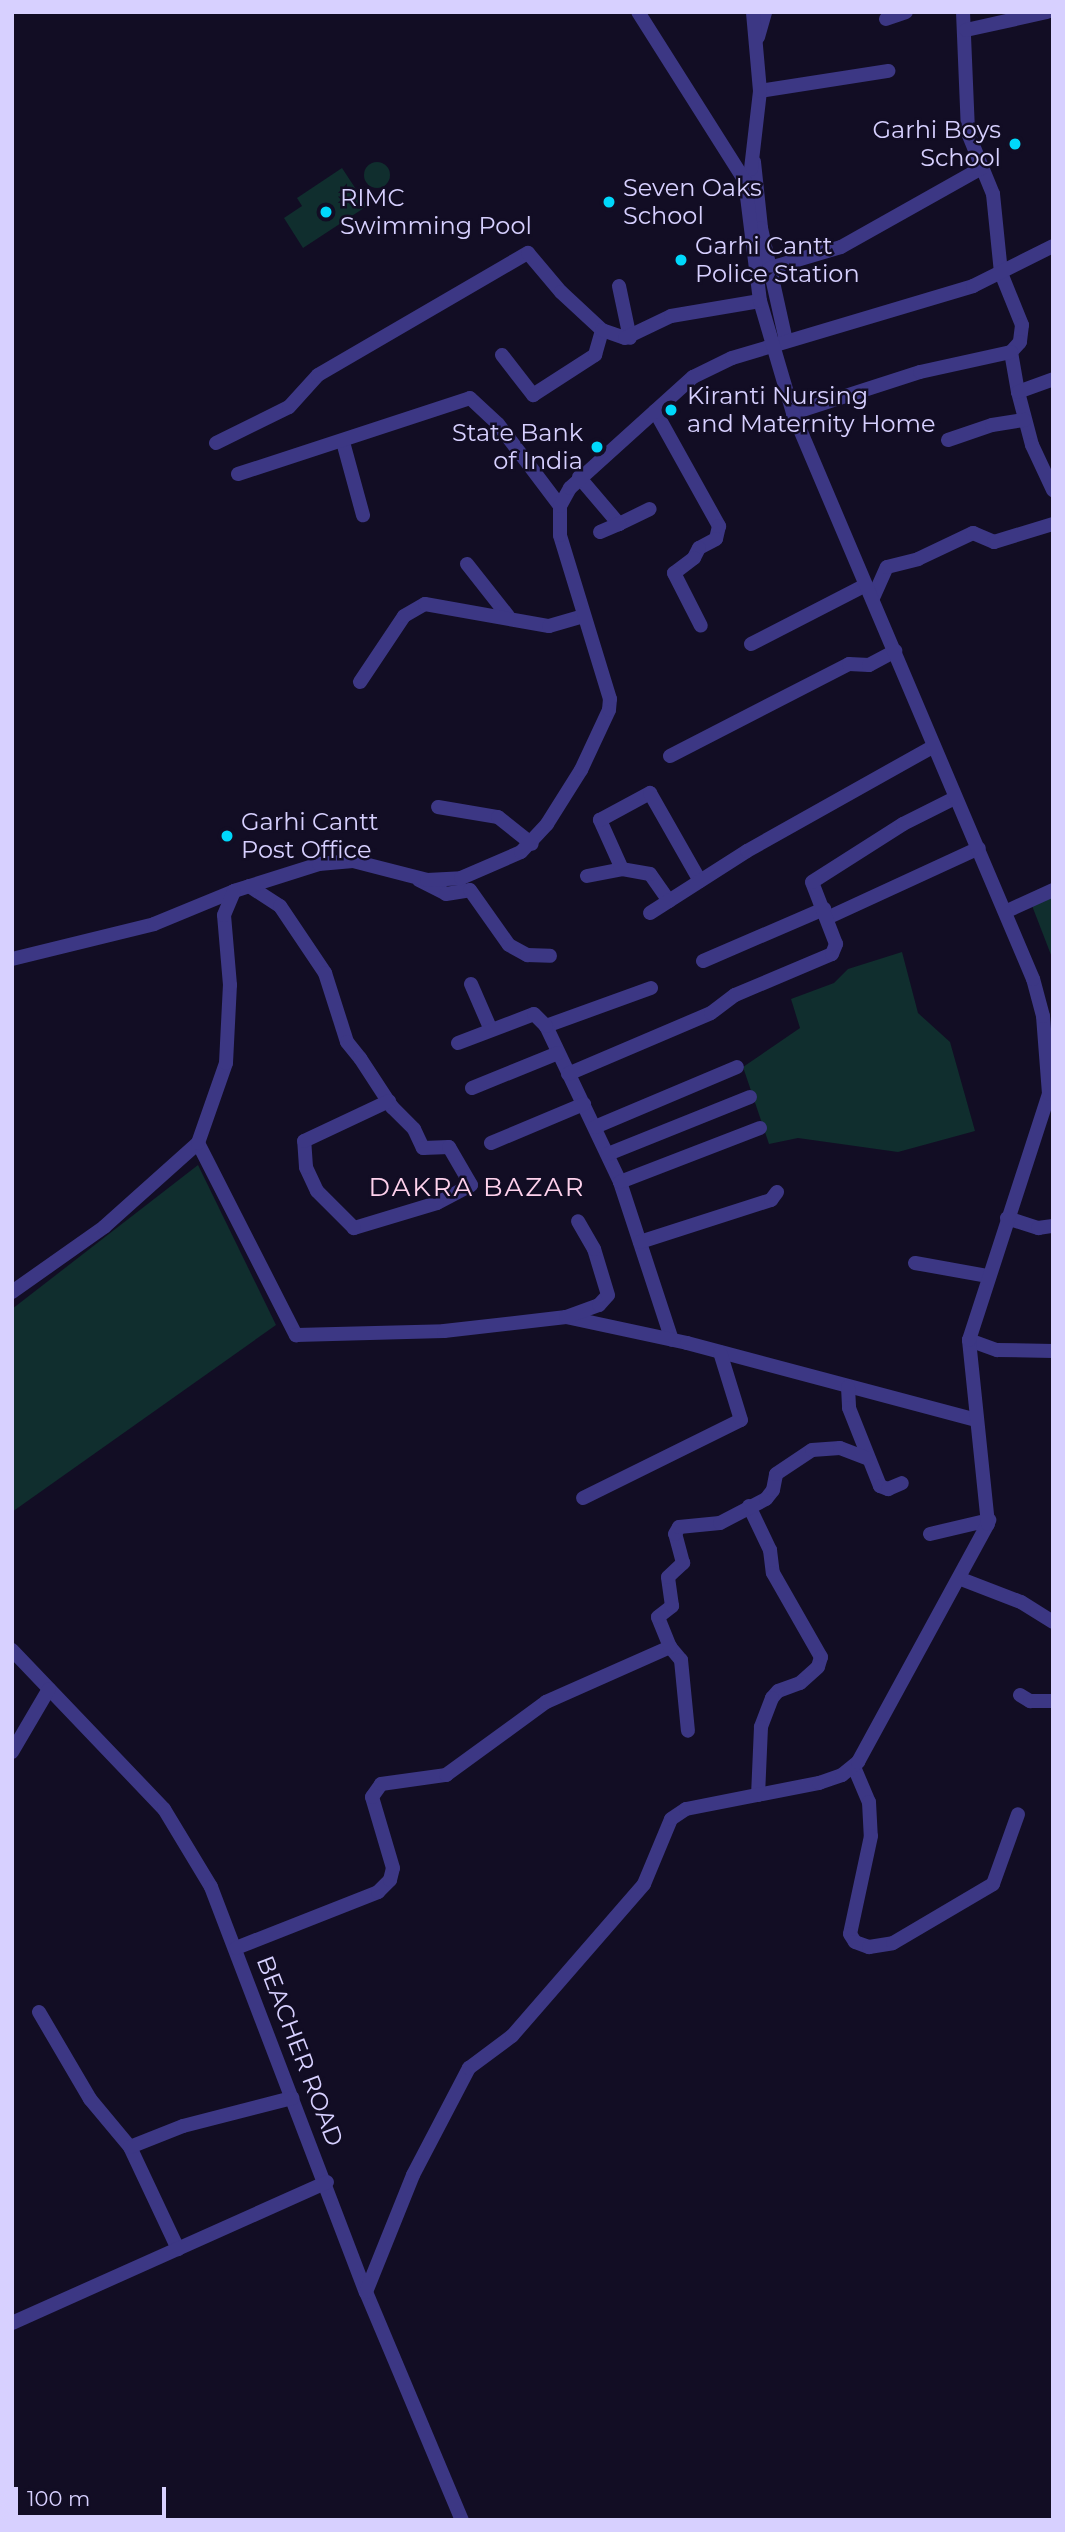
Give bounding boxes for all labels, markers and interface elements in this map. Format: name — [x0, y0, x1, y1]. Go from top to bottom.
place label: Garhi Boys School — [873, 116, 1001, 172]
marker: Garhi Boys School — [1007, 136, 1023, 152]
place label: Seven Oaks School — [623, 174, 762, 230]
place label: RIMC Swimming Pool — [340, 184, 532, 240]
marker: Seven Oaks School — [601, 194, 617, 210]
marker: RIMC Swimming Pool — [318, 204, 334, 220]
place label: Garhi Cantt Police Station — [695, 232, 860, 288]
marker: Garhi Cantt Police Station — [673, 252, 689, 268]
place label: Kiranti Nursing and Maternity Home — [687, 382, 935, 438]
marker: Kiranti Nursing and Maternity Home — [661, 400, 681, 420]
place label: State Bank of India — [452, 419, 583, 475]
marker: State Bank of India — [589, 439, 605, 455]
place label: Garhi Cantt Post Office — [241, 808, 378, 864]
marker: Garhi Cantt Post Office — [219, 828, 235, 844]
district label: DAKRA BAZAR — [370, 1172, 584, 1204]
street label: BEACHER ROAD — [250, 1952, 350, 2150]
scale bar — [18, 2472, 170, 2516]
text: 100 m — [27, 2486, 90, 2511]

